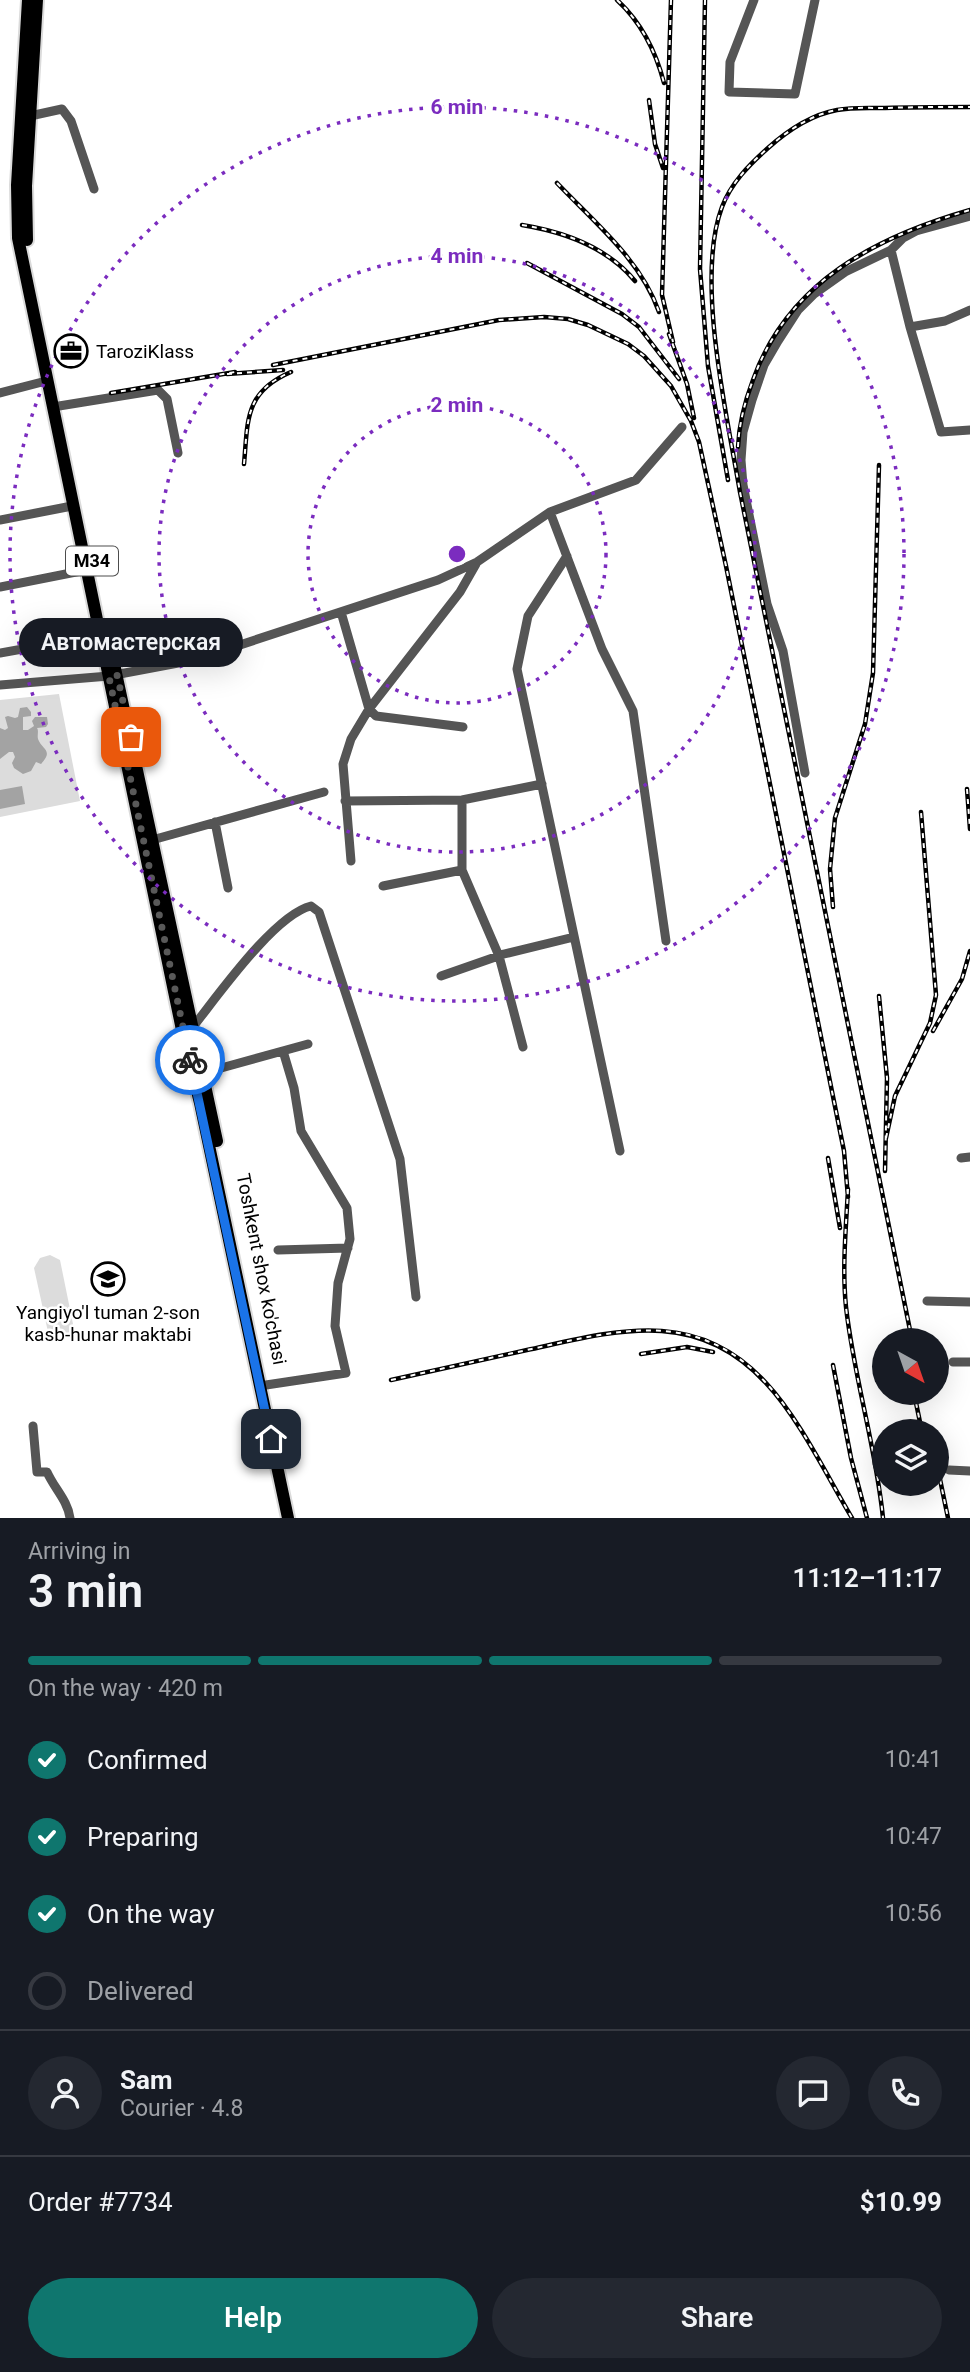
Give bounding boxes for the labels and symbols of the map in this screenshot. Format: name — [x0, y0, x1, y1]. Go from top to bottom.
text: 6 min — [431, 95, 483, 119]
text: 4 min — [431, 244, 483, 268]
office icon: TaroziKlass — [52, 332, 90, 370]
place label: TaroziKlass — [96, 340, 194, 363]
text: 2 min — [431, 393, 483, 417]
centre of rings — [445, 542, 469, 566]
road number: M34 — [66, 546, 118, 576]
callout: Автомастерская — [19, 618, 243, 667]
pin — [101, 707, 161, 767]
courier — [155, 1025, 225, 1095]
street label: Toshkent shox ko'chasi — [232, 1171, 291, 1367]
school or university icon: Yangiyo'l tuman 2-son kasb-hunar maktabi — [89, 1260, 127, 1298]
place label: Yangiyo'l tuman 2-son kasb-hunar maktabi — [16, 1301, 200, 1346]
north arrow — [872, 1328, 948, 1405]
pin — [241, 1409, 301, 1469]

